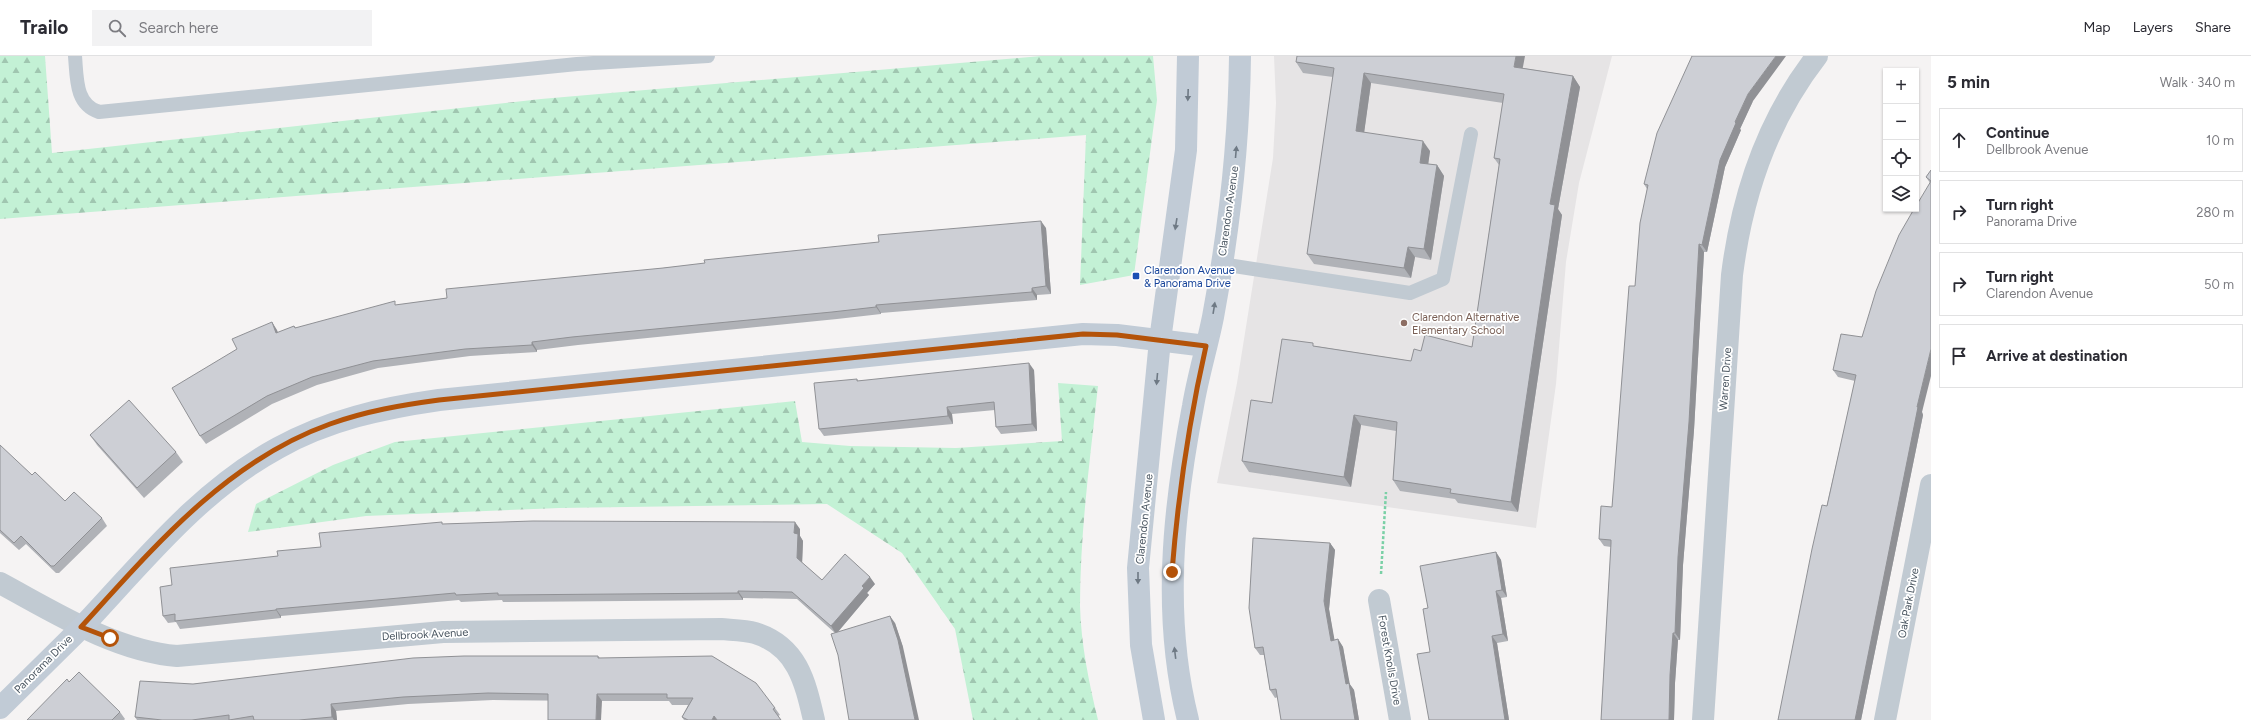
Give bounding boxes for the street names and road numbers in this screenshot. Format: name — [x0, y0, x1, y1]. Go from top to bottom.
street label: Clarendon Avenue — [1216, 165, 1241, 257]
street label: Warren Drive — [1717, 347, 1734, 411]
street label: Clarendon Avenue — [1133, 473, 1156, 565]
street label: Oak Park Drive — [1895, 567, 1922, 639]
street label: Forest Knolls Drive — [1375, 614, 1404, 706]
street label: Dellbrook Avenue — [381, 626, 469, 643]
street label: Panorama Drive — [12, 633, 75, 696]

